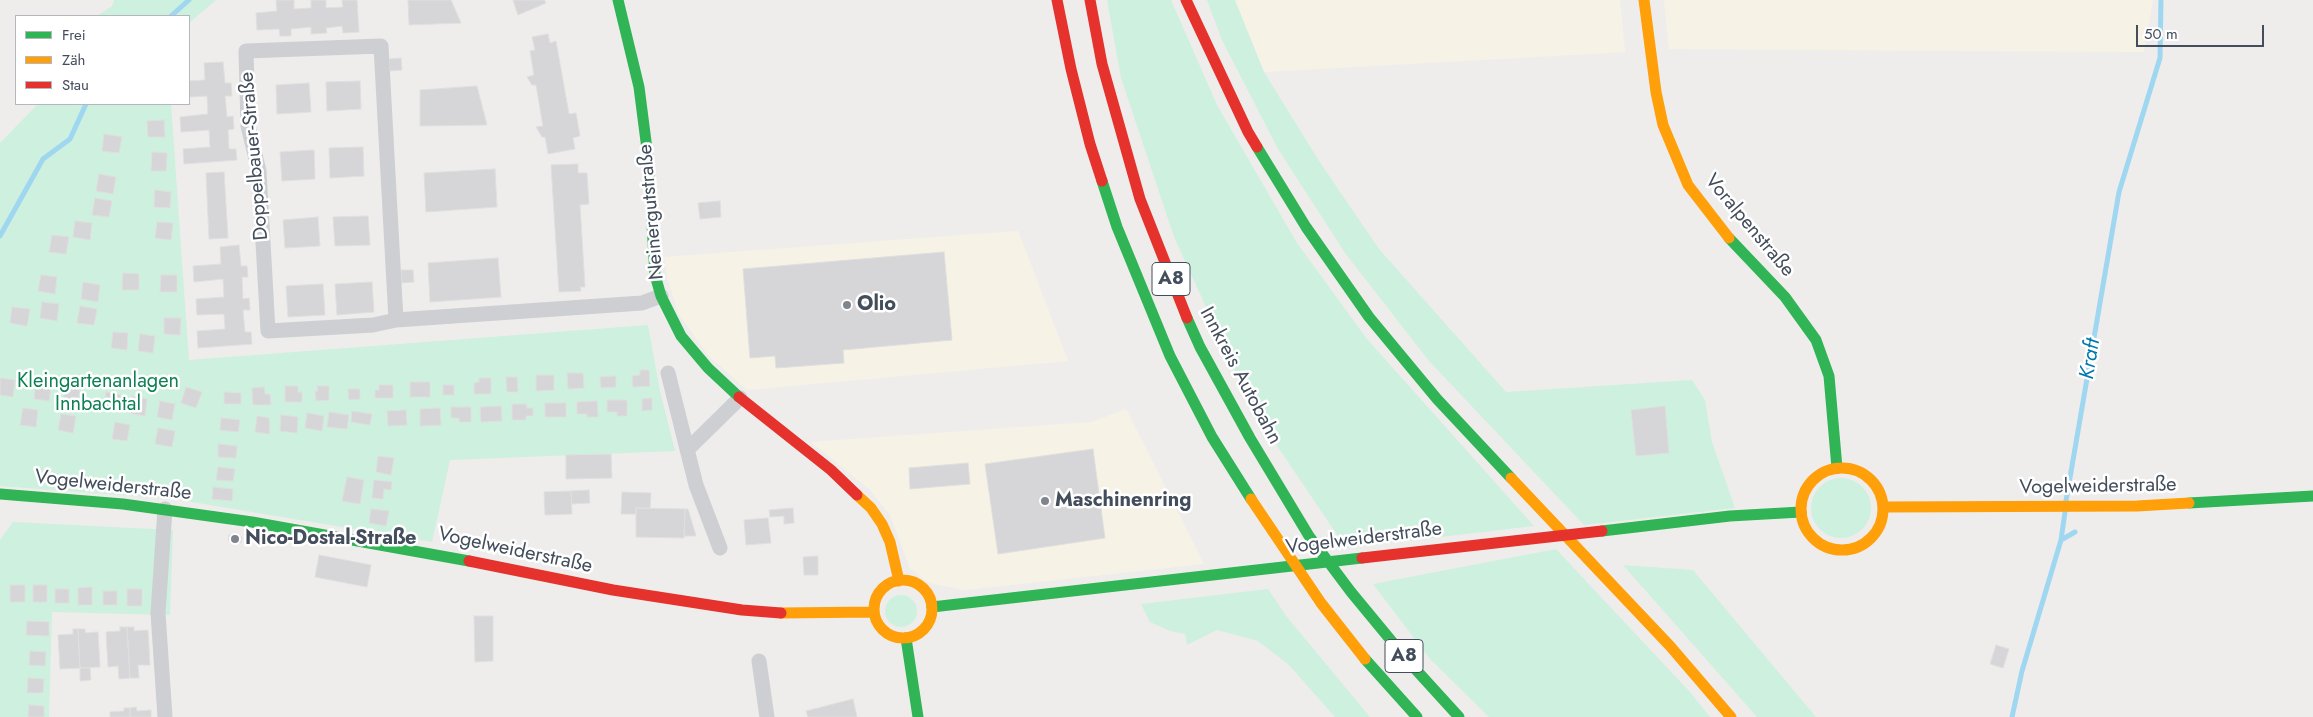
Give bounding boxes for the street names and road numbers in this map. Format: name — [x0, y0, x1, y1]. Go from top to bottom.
street label: Doppelbauer-Straße — [236, 71, 274, 241]
street label: Neinergutstraße — [634, 143, 670, 281]
street label: Voralpenstraße — [1699, 170, 1799, 282]
road number: A8 — [1152, 262, 1190, 296]
street label: Innkreis Autobahn — [1194, 303, 1286, 449]
street label: Vogelweiderstraße — [34, 466, 192, 506]
street label: Vogelweiderstraße — [2019, 474, 2177, 500]
street label: Vogelweiderstraße — [1285, 518, 1443, 560]
street label: Vogelweiderstraße — [436, 523, 594, 579]
road number: A8 — [1385, 640, 1423, 672]

